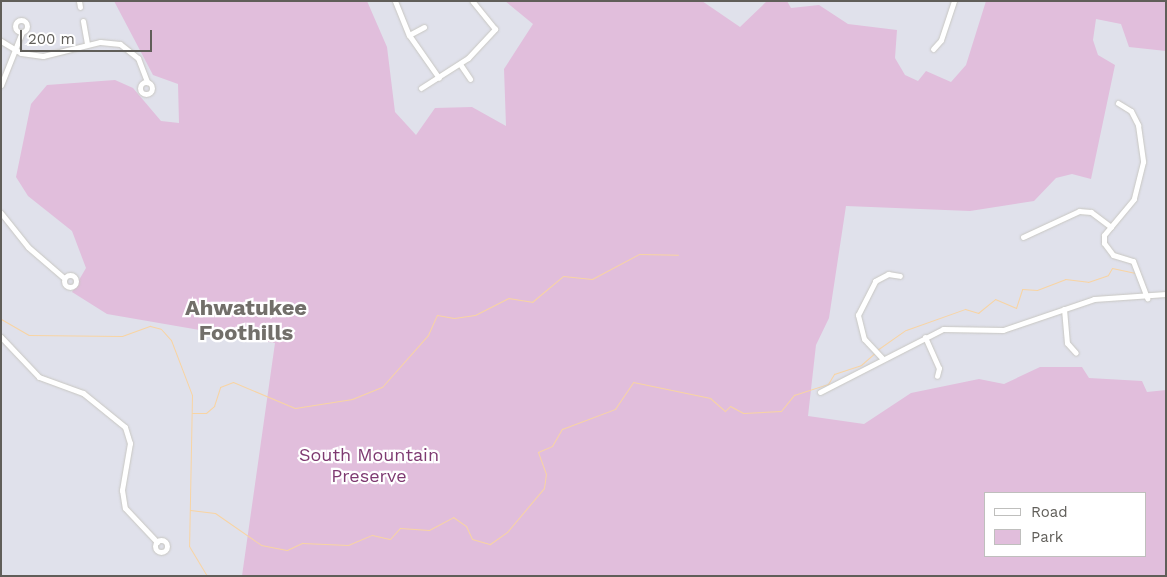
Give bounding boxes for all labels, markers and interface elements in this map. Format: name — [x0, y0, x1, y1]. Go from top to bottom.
scale bar — [22, 20, 155, 52]
text: 200 m — [28, 30, 75, 48]
district label: Ahwatukee Foothills — [185, 294, 307, 346]
park label: South Mountain Preserve — [299, 445, 439, 488]
legend — [984, 492, 1147, 557]
text: Road — [1031, 503, 1068, 521]
text: Park — [1031, 528, 1063, 546]

